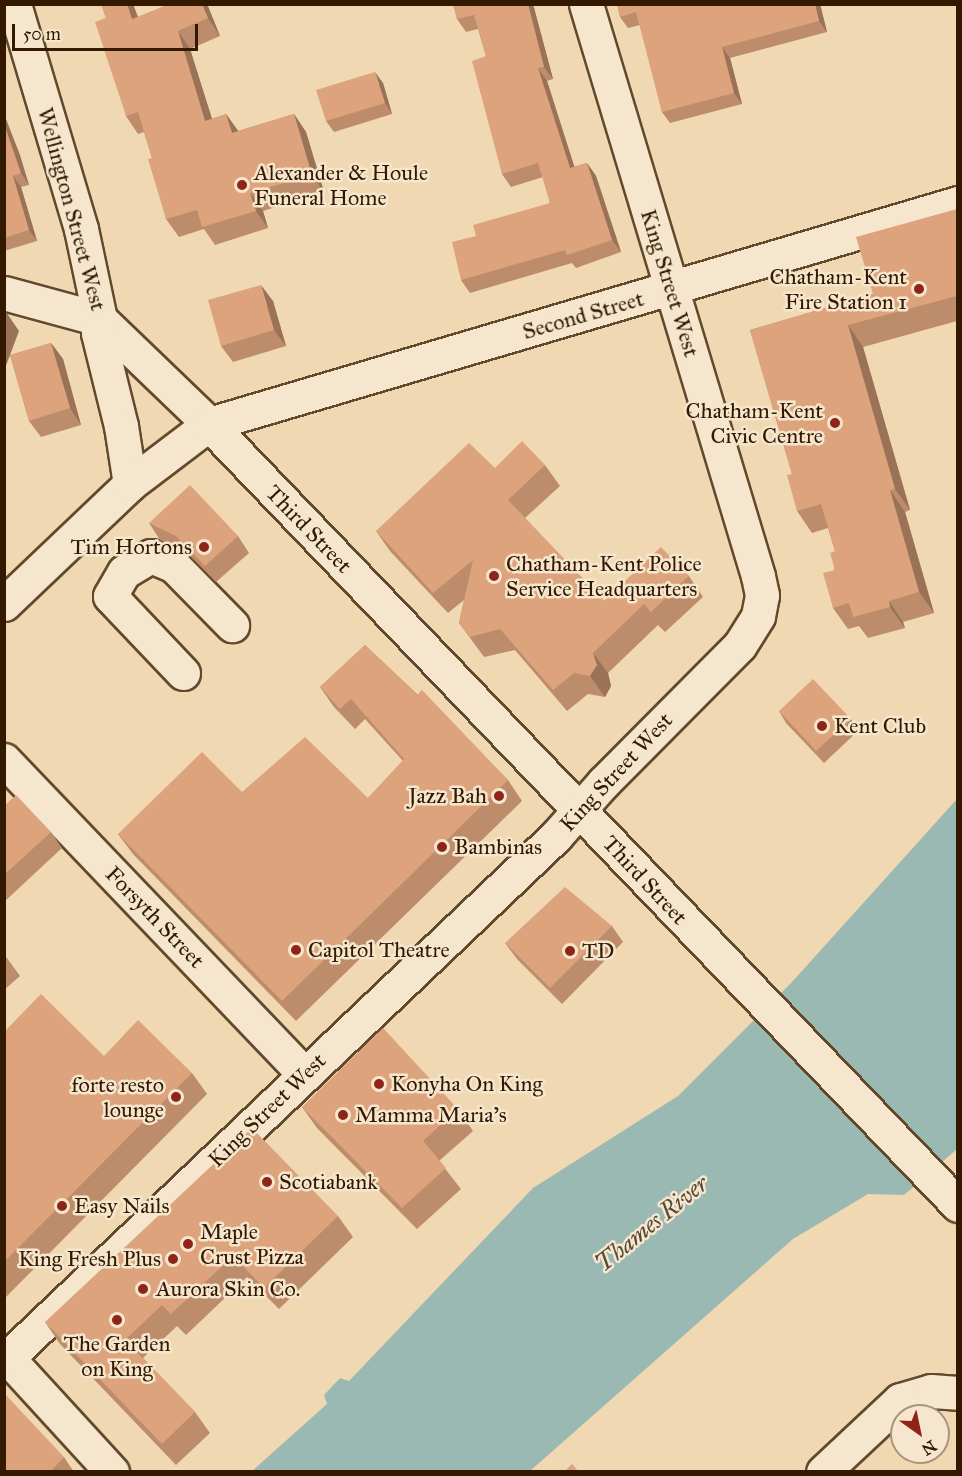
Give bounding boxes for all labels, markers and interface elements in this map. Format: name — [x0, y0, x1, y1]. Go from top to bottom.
scale bar — [15, 12, 201, 50]
text: 50 m — [23, 23, 61, 45]
street label: Wellington Street West — [32, 104, 112, 314]
place label: Alexander & Houle Funeral Home — [254, 159, 428, 210]
marker: Alexander & Houle Funeral Home — [235, 178, 249, 192]
street label: King Street West — [635, 206, 705, 360]
place label: Chatham-Kent Fire Station 1 — [770, 263, 907, 314]
marker: Chatham-Kent Fire Station 1 — [912, 282, 926, 296]
street label: Second Street — [519, 285, 647, 345]
place label: Chatham-Kent Civic Centre — [686, 397, 823, 448]
marker: Chatham-Kent Civic Centre — [828, 416, 842, 430]
street label: Third Street — [261, 480, 357, 578]
place label: Tim Hortons — [70, 534, 192, 560]
marker: Tim Hortons — [197, 540, 211, 554]
place label: Chatham-Kent Police Service Headquarters — [506, 550, 702, 602]
marker: Chatham-Kent Police Service Headquarters — [487, 569, 501, 583]
street label: King Street West — [554, 707, 678, 837]
place label: Kent Club — [834, 713, 926, 739]
marker: Kent Club — [815, 719, 829, 733]
place label: Jazz Bah — [408, 783, 487, 809]
marker: Jazz Bah — [492, 789, 506, 803]
street label: Third Street — [597, 830, 693, 930]
place label: Bambinas — [454, 834, 542, 860]
marker: Bambinas — [435, 840, 449, 854]
street label: Forsyth Street — [100, 861, 210, 973]
place label: Capitol Theatre — [308, 937, 450, 963]
place label: TD — [582, 938, 614, 964]
marker: Capitol Theatre — [289, 943, 303, 957]
marker: TD — [563, 944, 577, 958]
street label: King Street West — [203, 1047, 331, 1173]
place label: forte resto lounge — [71, 1071, 164, 1122]
place label: Konyha On King — [391, 1071, 543, 1097]
marker: Konyha On King — [372, 1077, 386, 1091]
marker: forte resto lounge — [169, 1090, 183, 1104]
place label: Mamma Maria's — [355, 1102, 507, 1128]
marker: Mamma Maria's — [336, 1108, 350, 1122]
place label: Scotiabank — [279, 1169, 377, 1195]
water label: Thames River — [590, 1170, 714, 1278]
marker: Scotiabank — [260, 1175, 274, 1189]
place label: Easy Nails — [74, 1193, 170, 1219]
marker: Easy Nails — [55, 1199, 69, 1213]
place label: Maple Crust Pizza — [200, 1218, 304, 1270]
marker: Maple Crust Pizza — [181, 1237, 195, 1251]
place label: King Fresh Plus — [18, 1246, 161, 1272]
marker: King Fresh Plus — [166, 1252, 180, 1266]
place label: Aurora Skin Co. — [156, 1276, 300, 1302]
marker: Aurora Skin Co. — [134, 1280, 152, 1298]
marker: The Garden on King — [110, 1313, 124, 1327]
place label: The Garden on King — [64, 1330, 170, 1382]
north arrow — [890, 1404, 950, 1464]
text: N — [918, 1436, 940, 1459]

